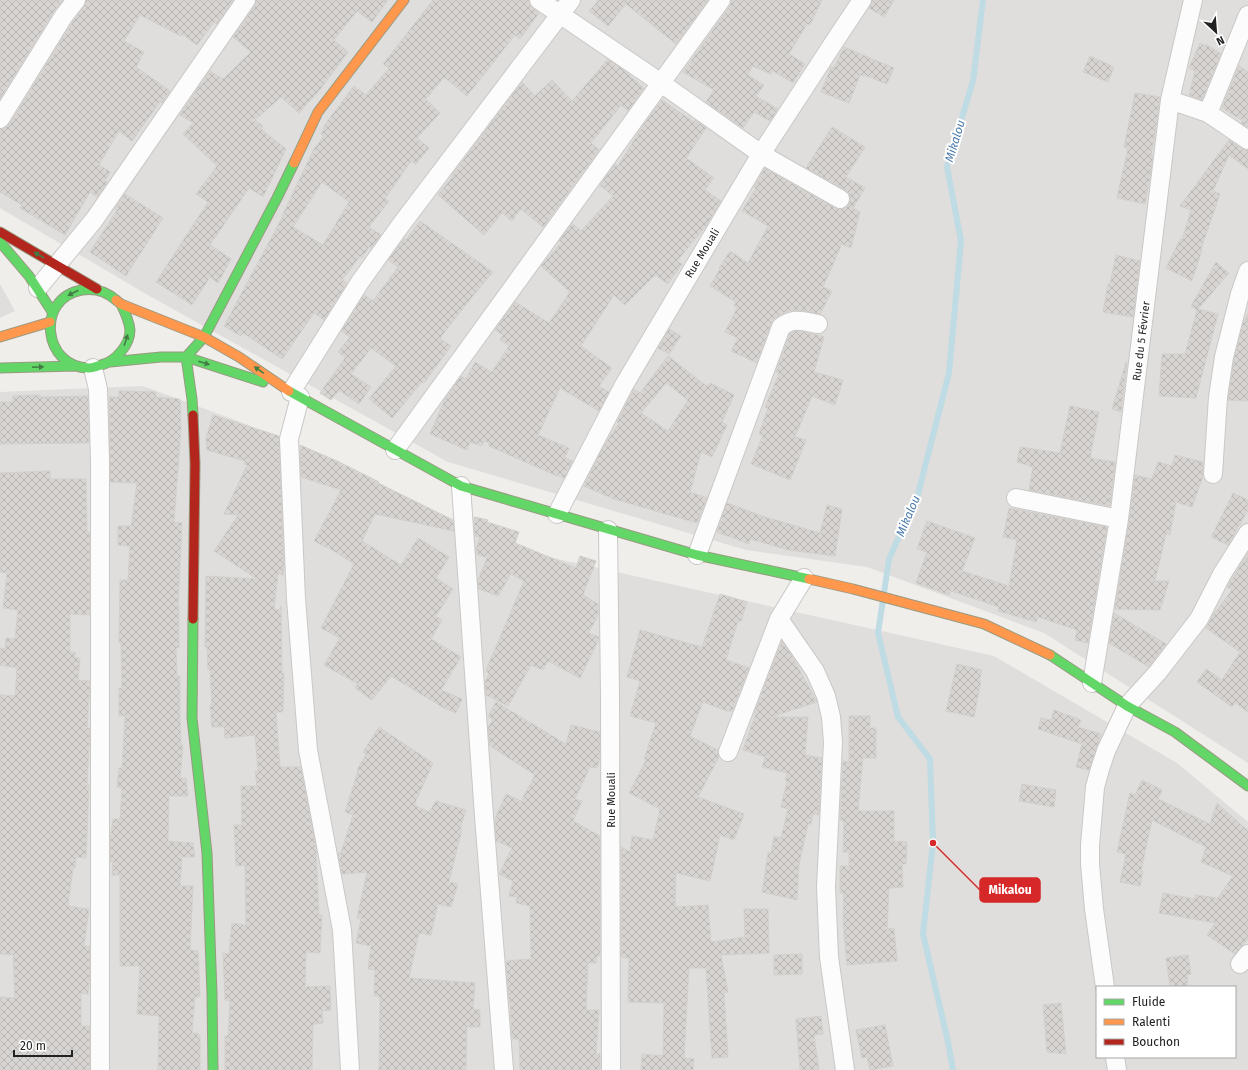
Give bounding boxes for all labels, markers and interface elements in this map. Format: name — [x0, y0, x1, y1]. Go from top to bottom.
north arrow — [1196, 12, 1236, 52]
text: N — [1214, 33, 1226, 48]
water label: Mikalou — [942, 118, 968, 164]
street label: Rue Mouali — [683, 226, 722, 280]
one-way arrow — [33, 251, 45, 258]
one-way arrow — [67, 290, 79, 297]
street label: Rue du 5 Février — [1130, 300, 1153, 382]
one-way arrow — [123, 333, 129, 345]
one-way arrow — [199, 360, 211, 366]
one-way arrow — [32, 364, 45, 370]
one-way arrow — [253, 366, 264, 374]
water label: Mikalou — [893, 493, 923, 539]
street label: Rue Mouali — [605, 772, 618, 828]
callout: Mikalou — [980, 878, 1040, 902]
text: Mikalou — [988, 883, 1032, 897]
legend — [1096, 986, 1236, 1058]
text: Fluide — [1132, 995, 1165, 1009]
text: Ralenti — [1132, 1015, 1170, 1029]
scale bar — [14, 1032, 72, 1058]
text: Bouchon — [1132, 1035, 1180, 1049]
text: 20 m — [20, 1039, 46, 1053]

